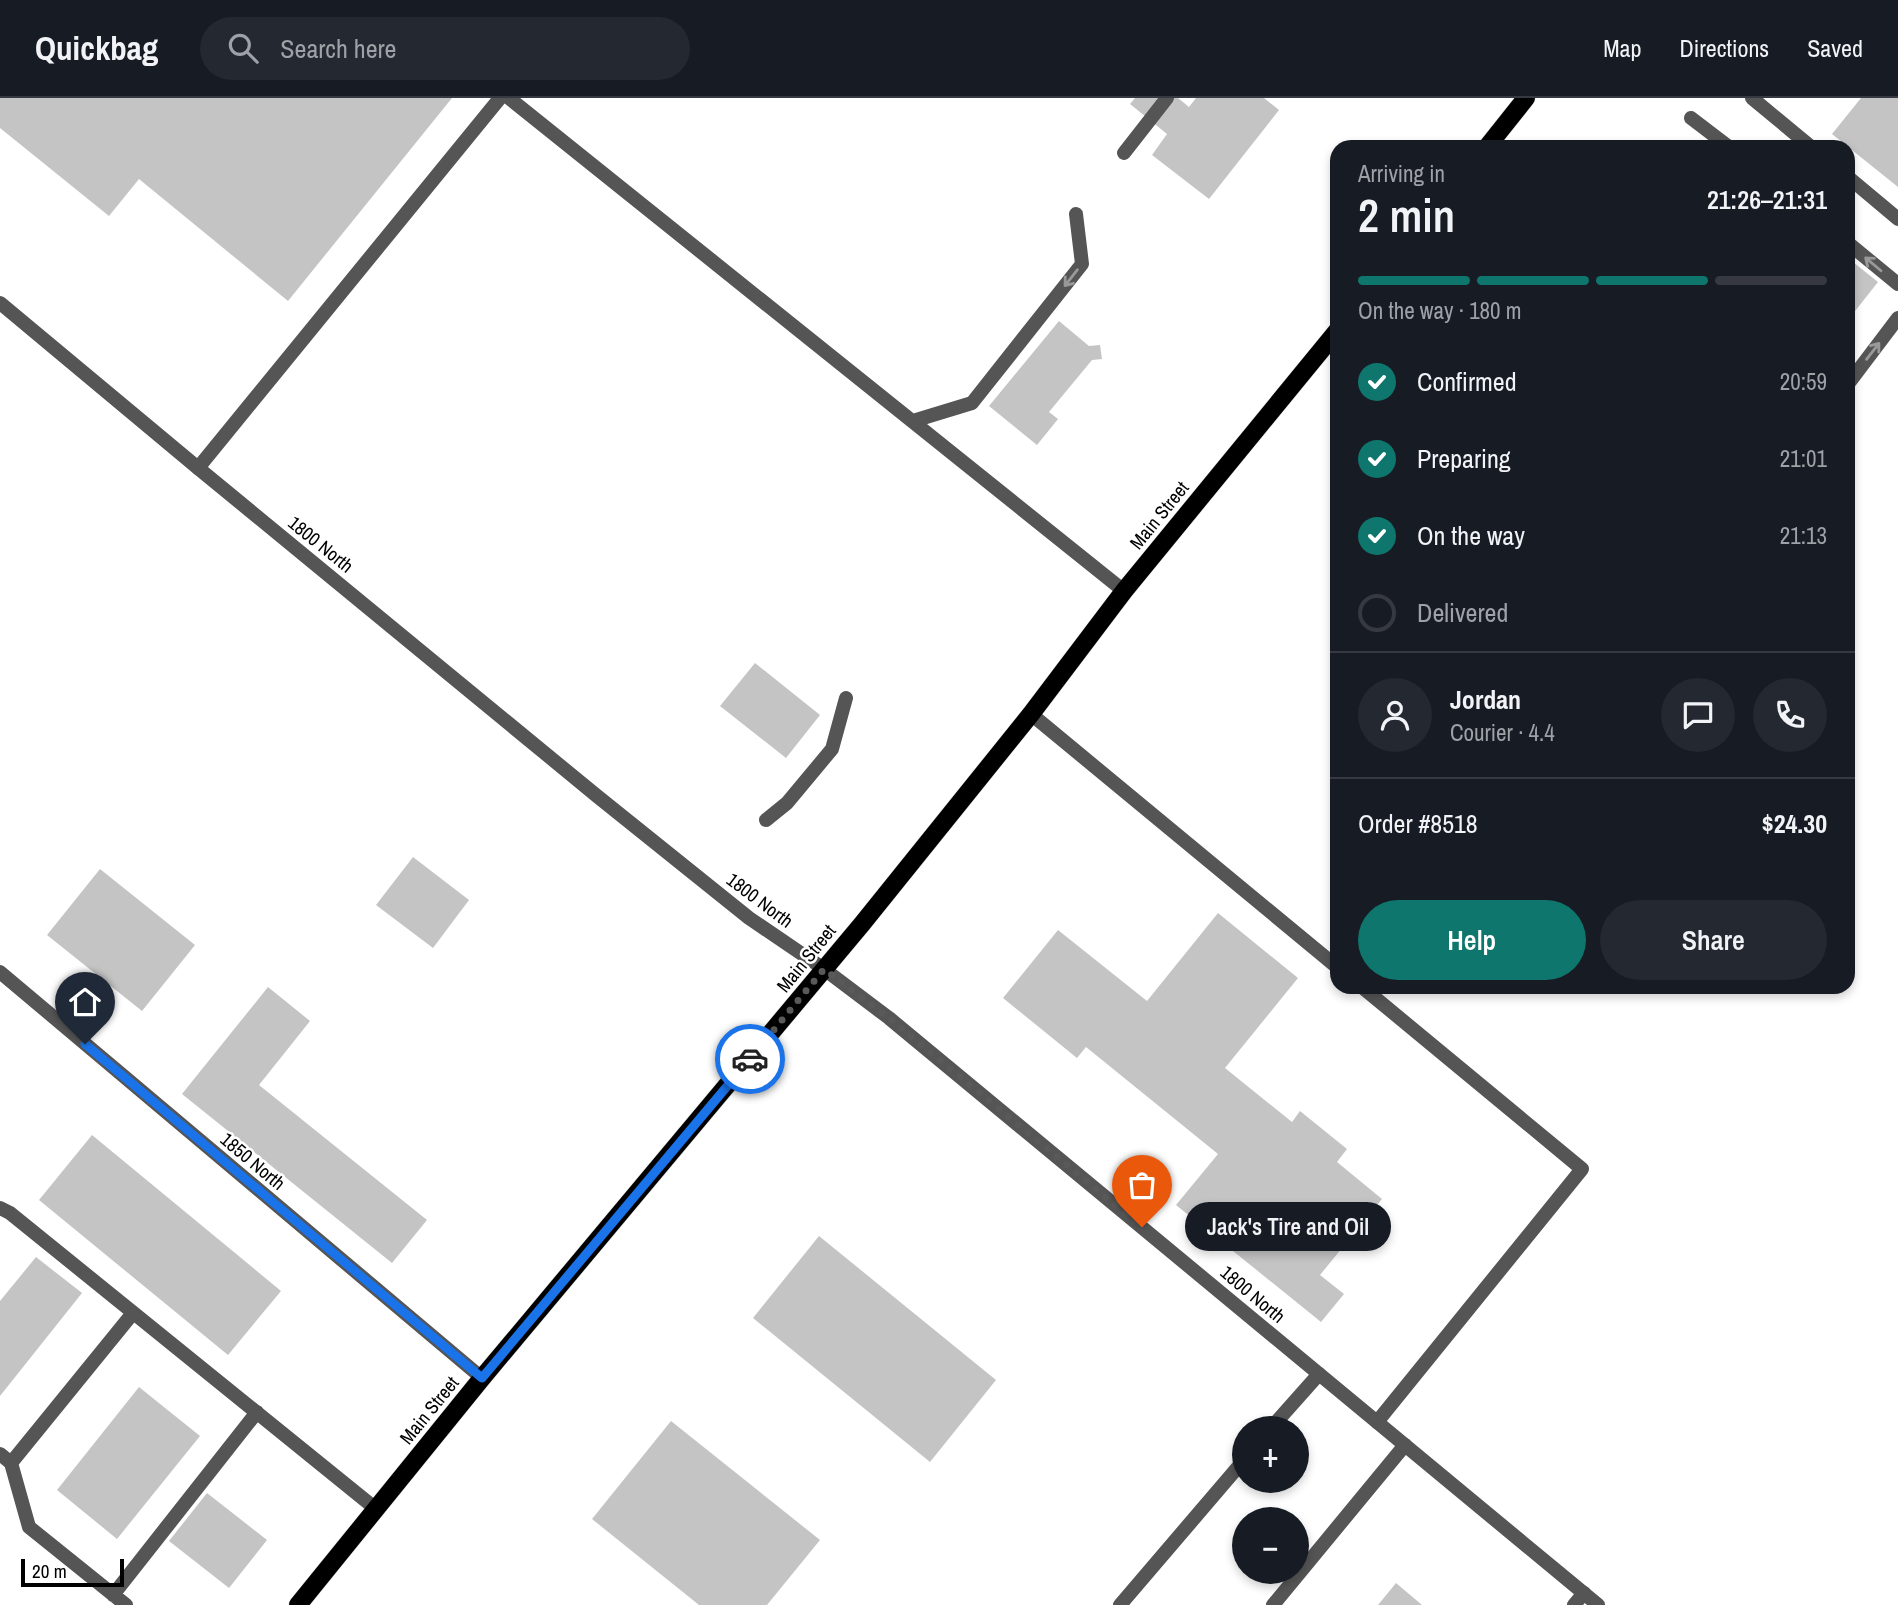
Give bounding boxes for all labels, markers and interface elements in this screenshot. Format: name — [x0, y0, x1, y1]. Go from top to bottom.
search box — [200, 17, 690, 80]
text: Quickbag — [35, 26, 158, 70]
icon: search — [224, 29, 262, 67]
text: Search here — [280, 31, 396, 66]
text: Map — [1603, 32, 1641, 64]
text: Directions — [1679, 32, 1769, 64]
text: Saved — [1807, 32, 1863, 64]
text: Arriving in — [1358, 158, 1445, 189]
text: 21:26–21:31 — [1707, 182, 1827, 217]
text: 2 min — [1358, 184, 1455, 246]
one-way arrow — [1864, 256, 1882, 272]
one-way arrow — [1063, 268, 1078, 287]
text: On the way · 180 m — [1358, 295, 1522, 326]
one-way arrow — [1866, 342, 1880, 361]
icon: check — [1358, 363, 1396, 401]
text: Confirmed — [1417, 364, 1517, 399]
text: 20:59 — [1780, 366, 1827, 397]
icon: check — [1358, 440, 1396, 478]
text: Preparing — [1417, 441, 1511, 476]
text: 21:01 — [1780, 443, 1827, 474]
street label: Main Street — [1124, 475, 1195, 554]
street label: 1800 North — [283, 510, 359, 578]
icon: check — [1358, 517, 1396, 555]
text: On the way — [1417, 518, 1525, 553]
text: 21:13 — [1780, 520, 1827, 551]
text: Delivered — [1417, 595, 1508, 630]
button: person — [1358, 678, 1432, 752]
button: chat — [1661, 678, 1735, 752]
button: phone — [1753, 678, 1827, 752]
text: Jordan — [1450, 682, 1521, 717]
text: Courier · 4.4 — [1450, 717, 1555, 748]
text: Order #8518 — [1358, 806, 1478, 841]
text: $24.30 — [1762, 806, 1827, 841]
street label: 1800 North — [721, 866, 799, 934]
button: Help — [1358, 900, 1586, 980]
button: Share — [1600, 900, 1827, 980]
street label: Main Street — [771, 918, 842, 997]
pin — [55, 972, 115, 1044]
icon: home — [66, 983, 104, 1021]
courier — [715, 1024, 785, 1094]
icon: car — [731, 1040, 769, 1078]
street label: 1850 North — [215, 1126, 291, 1196]
pin — [1112, 1155, 1172, 1227]
icon: bag — [1123, 1166, 1161, 1204]
callout: Jack's Tire and Oil — [1184, 1202, 1390, 1252]
text: Jack's Tire and Oil — [1207, 1211, 1369, 1242]
street label: 1800 North — [1215, 1259, 1291, 1329]
street label: Main Street — [394, 1370, 465, 1449]
map controls — [1232, 1416, 1309, 1584]
button: + — [1232, 1416, 1309, 1493]
button: − — [1232, 1507, 1309, 1584]
scale bar — [21, 1556, 124, 1588]
text: 20 m — [32, 1558, 67, 1584]

